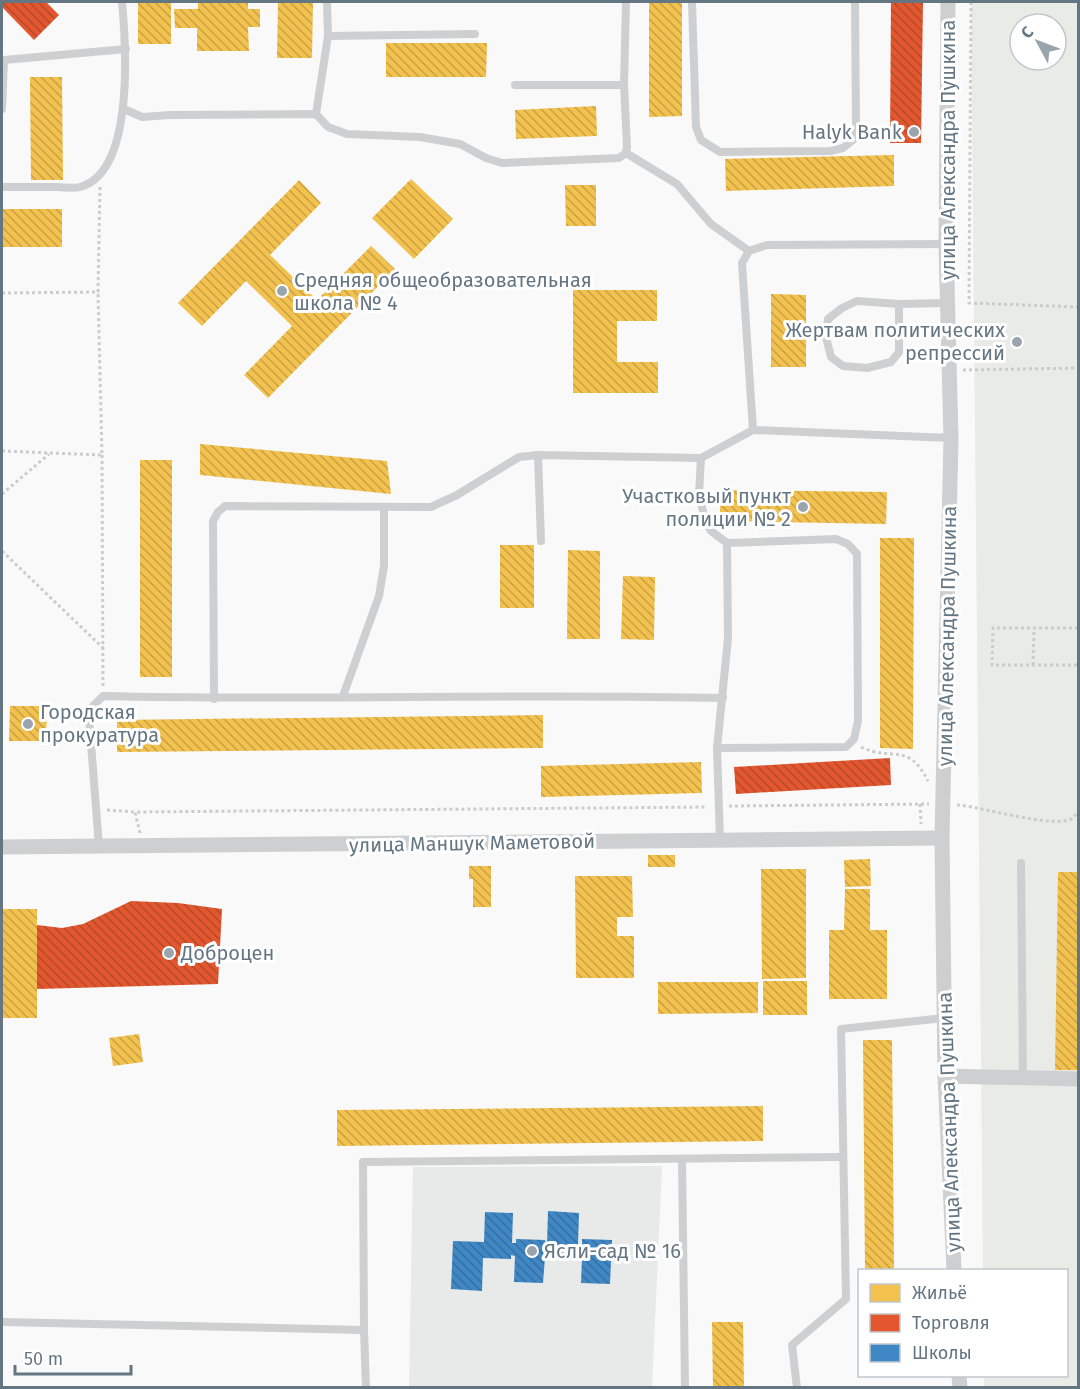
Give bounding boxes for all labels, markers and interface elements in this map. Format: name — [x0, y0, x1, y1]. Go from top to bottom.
north arrow — [1008, 12, 1068, 72]
street label: улица Александра Пушкина — [936, 20, 960, 280]
text: С — [1017, 22, 1038, 42]
place label: Halyk Bank — [802, 120, 903, 144]
marker: Halyk Bank — [907, 125, 921, 139]
place label: Средняя общеобразовательная школа № 4 — [294, 268, 592, 315]
marker: Средняя общеобразовательная школа № 4 — [275, 284, 289, 298]
place label: Жертвам политических репрессий — [785, 318, 1005, 365]
marker: Жертвам политических репрессий — [1010, 335, 1024, 349]
place label: Участковый пункт полиции № 2 — [622, 484, 792, 531]
marker: Участковый пункт полиции № 2 — [796, 500, 810, 514]
street label: улица Александра Пушкина — [933, 506, 961, 766]
place label: Городская прокуратура — [40, 700, 159, 747]
marker: Городская прокуратура — [21, 717, 35, 731]
street label: улица Маншук Маметовой — [349, 829, 595, 857]
place label: Доброцен — [180, 941, 274, 965]
marker: Доброцен — [162, 946, 176, 960]
street label: улица Александра Пушкина — [932, 991, 966, 1253]
place label: Ясли-сад № 16 — [544, 1239, 681, 1263]
marker: Ясли-сад № 16 — [525, 1244, 539, 1258]
legend — [858, 1269, 1068, 1377]
text: Жильё — [912, 1282, 967, 1304]
text: Торговля — [912, 1312, 990, 1334]
scale bar — [15, 1338, 130, 1376]
text: Школы — [912, 1342, 972, 1364]
text: 50 m — [24, 1348, 63, 1370]

